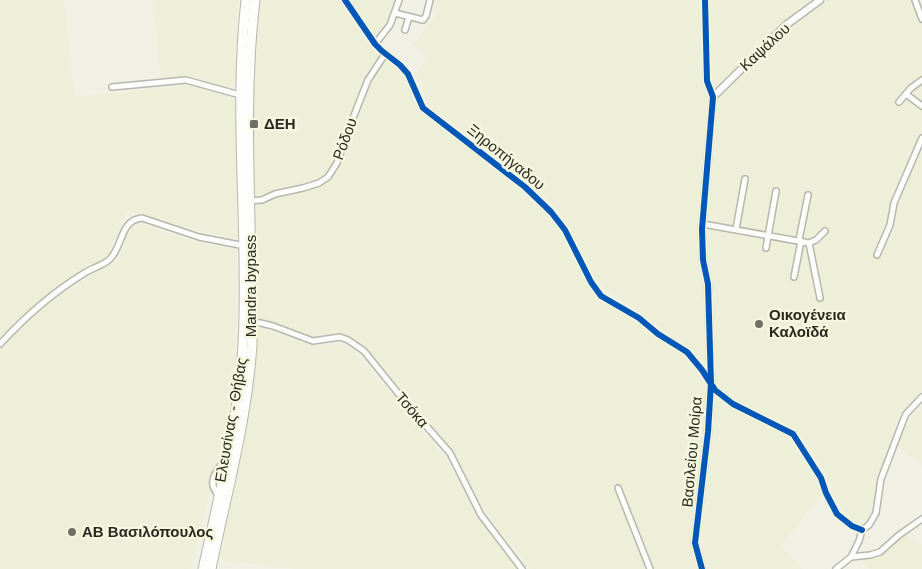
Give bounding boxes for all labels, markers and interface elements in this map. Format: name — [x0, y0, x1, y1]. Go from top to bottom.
street label: Καψάλου — [736, 19, 793, 74]
place label: ΔΕΗ — [264, 115, 296, 132]
street label: Ρόδου — [329, 116, 360, 162]
marker: ΔΕΗ — [248, 118, 260, 130]
street label: Ξηροπήγαδου — [464, 120, 548, 193]
street label: Mandra bypass — [242, 235, 259, 337]
place label: Οικογένεια Καλοϊδά — [769, 306, 847, 340]
marker: Οικογένεια Καλοϊδά — [753, 318, 765, 330]
street label: Ελευσίνας - Θήβας — [211, 356, 250, 484]
street label: Τσόκα — [392, 389, 432, 431]
street label: Βασιλείου Μοίρα — [678, 396, 705, 508]
place label: ΑΒ Βασιλόπουλος — [82, 523, 214, 540]
marker: ΑΒ Βασιλόπουλος — [66, 526, 78, 538]

